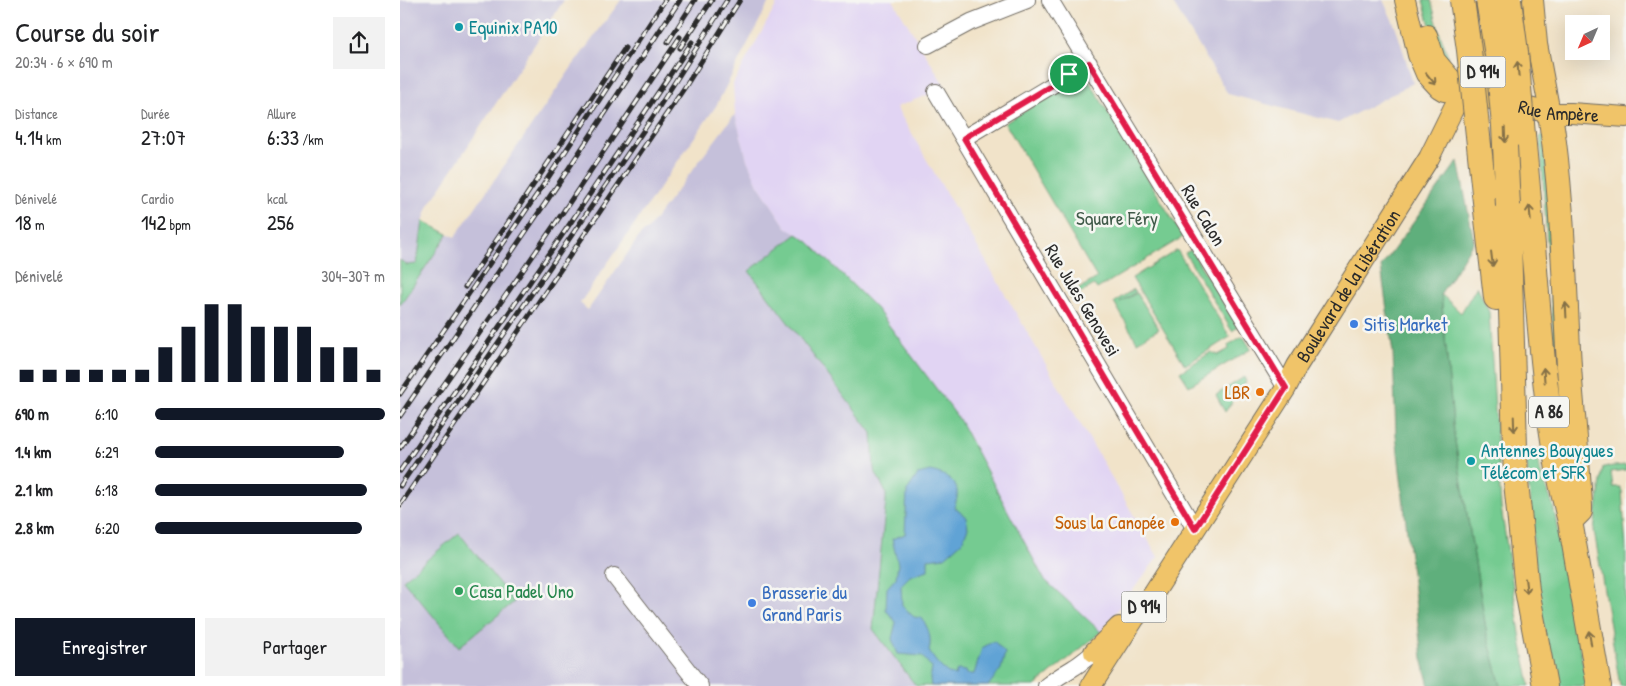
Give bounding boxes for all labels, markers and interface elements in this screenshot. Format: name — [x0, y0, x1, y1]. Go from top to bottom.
text: Course du soir — [15, 13, 160, 51]
place label: Equinix PA10 — [469, 14, 558, 40]
north arrow — [1565, 15, 1610, 60]
map controls — [1565, 15, 1610, 60]
button: share — [333, 17, 385, 69]
marker: Equinix PA10 — [453, 21, 465, 33]
text: 20:34 · 6 × 690 m — [15, 51, 113, 73]
pin — [1048, 53, 1090, 95]
road number: D 914 — [1460, 56, 1506, 88]
icon: arrive — [1055, 60, 1083, 88]
one-way arrow — [1513, 62, 1522, 78]
one-way arrow — [1425, 72, 1436, 85]
street label: Rue Ampère — [1516, 93, 1600, 128]
text: Distance — [15, 104, 58, 123]
text: Durée — [141, 104, 170, 123]
text: Allure — [267, 104, 296, 123]
text: 4.14 — [15, 123, 43, 152]
text: 27:07 — [141, 123, 186, 152]
text: 6:33 — [267, 123, 299, 152]
one-way arrow — [1500, 127, 1509, 143]
text: km — [43, 130, 61, 149]
text: /km — [299, 130, 324, 149]
street label: Rue Calon — [1176, 179, 1232, 251]
text: Dénivelé — [15, 189, 57, 208]
text: Cardio — [141, 189, 174, 208]
text: kcal — [267, 189, 287, 208]
street label: Boulevard de la Libération — [1290, 204, 1406, 367]
park label: Square Féry — [1076, 205, 1158, 231]
one-way arrow — [1525, 205, 1535, 221]
text: 18 — [15, 208, 32, 237]
text: 142 — [141, 208, 166, 237]
text: 256 — [267, 208, 294, 237]
text: m — [32, 215, 44, 234]
text: bpm — [166, 215, 191, 234]
street label: Rue Jules Genovesi — [1039, 239, 1127, 361]
one-way arrow — [1487, 250, 1497, 266]
text: Dénivelé — [15, 265, 63, 287]
text: 304–307 m — [321, 265, 385, 287]
one-way arrow — [1561, 302, 1570, 318]
place label: Sitis Market — [1364, 311, 1448, 337]
marker: Sitis Market — [1348, 318, 1360, 330]
one-way arrow — [1540, 367, 1549, 383]
place label: LBR — [1225, 379, 1250, 405]
marker: LBR — [1254, 386, 1266, 398]
road number: A 86 — [1529, 397, 1569, 428]
text: 690 m — [15, 403, 49, 425]
text: 6:10 — [95, 403, 118, 425]
one-way arrow — [1510, 416, 1519, 432]
place label: Antennes Bouygues Télécom et SFR — [1481, 437, 1613, 485]
text: 1.4 km — [15, 441, 51, 463]
text: 6:29 — [95, 441, 118, 463]
marker: Antennes Bouygues Télécom et SFR — [1465, 455, 1477, 467]
text: 2.1 km — [15, 479, 53, 501]
text: 6:18 — [95, 479, 118, 501]
place label: Sous la Canopée — [1055, 509, 1165, 535]
marker: Sous la Canopée — [1169, 516, 1181, 528]
text: 2.8 km — [15, 517, 54, 539]
text: 6:20 — [95, 517, 120, 539]
place label: Casa Padel Uno — [469, 578, 574, 604]
one-way arrow — [1521, 578, 1531, 594]
place label: Brasserie du Grand Paris — [762, 579, 848, 627]
marker: Casa Padel Uno — [453, 585, 465, 597]
road number: D 914 — [1122, 592, 1166, 622]
marker: Brasserie du Grand Paris — [746, 597, 758, 609]
button: Enregistrer — [15, 618, 195, 676]
button: Partager — [205, 618, 385, 676]
one-way arrow — [1585, 630, 1595, 646]

